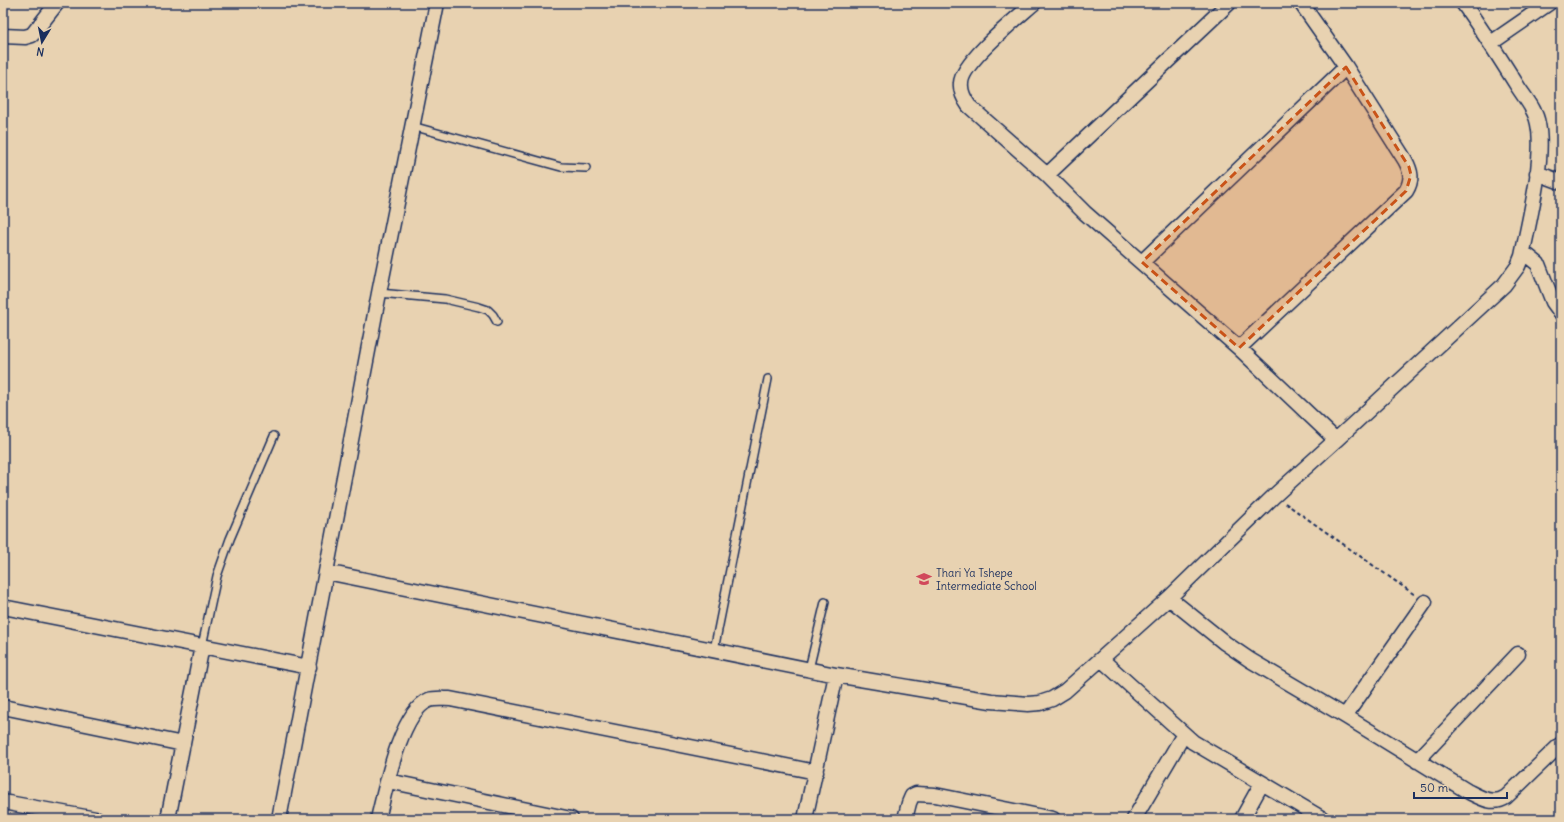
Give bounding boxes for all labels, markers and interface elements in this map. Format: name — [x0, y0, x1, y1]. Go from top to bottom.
north arrow — [22, 22, 62, 62]
text: N — [35, 44, 45, 59]
place label: Thari Ya Tshepe Intermediate School — [936, 566, 1037, 593]
school or university icon: Thari Ya Tshepe Intermediate School — [915, 570, 933, 588]
scale bar — [1414, 774, 1507, 800]
text: 50 m — [1420, 780, 1449, 795]

